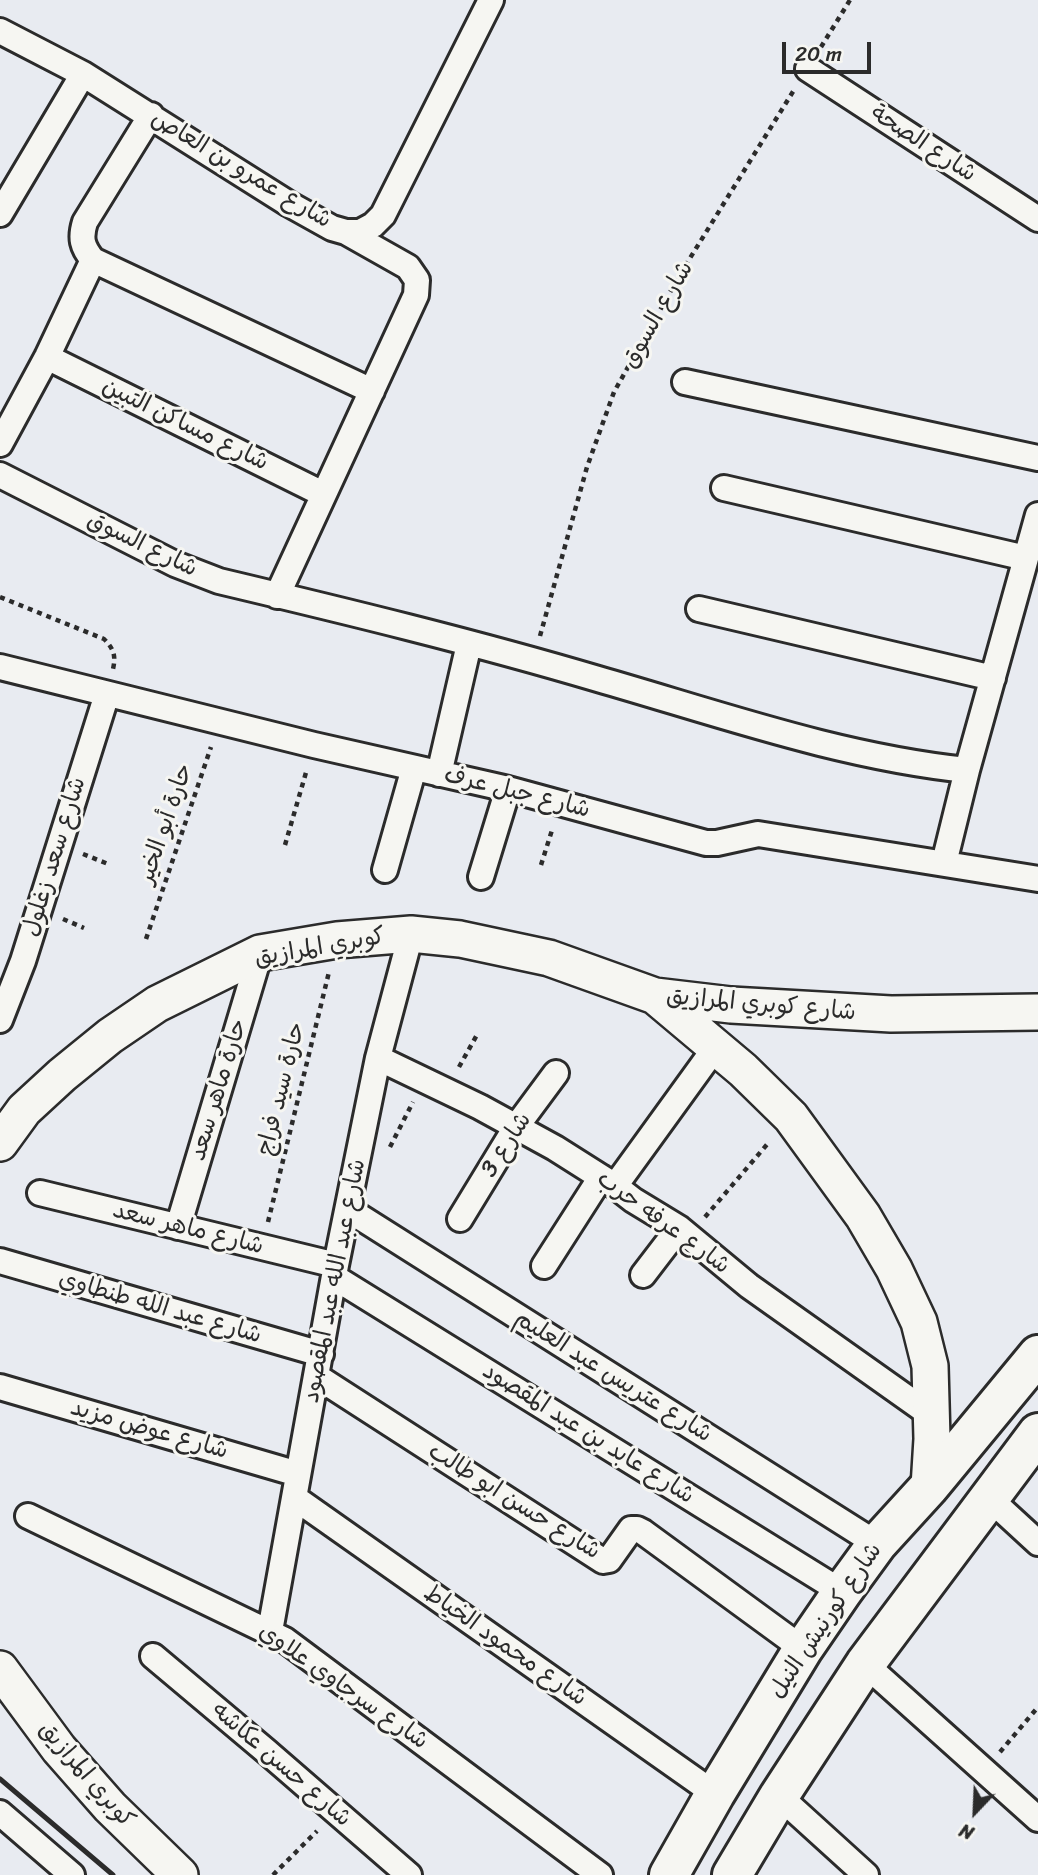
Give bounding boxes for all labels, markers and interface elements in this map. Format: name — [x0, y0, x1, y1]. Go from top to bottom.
scale bar — [786, 28, 875, 72]
text: 20 m — [795, 35, 842, 73]
street label: شارع الصحة — [865, 99, 981, 189]
street label: شارع عمرو بن العاص — [145, 105, 337, 235]
street label: شارع السوق — [616, 256, 700, 374]
street label: شارع مساكن التبين — [97, 372, 273, 478]
street label: شارع السوق — [82, 506, 202, 584]
street label: حارة أبو الخير — [132, 760, 200, 888]
street label: شارع جبل عرف — [441, 761, 593, 825]
street label: شارع سعد زغلول — [17, 774, 93, 940]
street label: كوبري المرازيق — [253, 922, 387, 974]
street label: شارع كوبري المرازيق — [665, 982, 857, 1028]
street label: حارة ماهر سعد — [184, 1015, 254, 1165]
street label: حارة سيد فراج — [252, 1019, 312, 1159]
street label: شارع 3 — [475, 1107, 539, 1183]
street label: شارع عبد الله عبد المقصود — [297, 1157, 373, 1405]
street label: شارع عرفه حرب — [591, 1165, 735, 1281]
street label: شارع ماهر سعد — [109, 1196, 267, 1262]
street label: شارع عبد الله طنطاوي — [55, 1265, 265, 1351]
street label: شارع عتريس عبد العليم — [509, 1304, 717, 1450]
street label: شارع عابد بن عبد المقصود — [477, 1357, 699, 1511]
street label: شارع عوض مزيد — [67, 1394, 231, 1466]
street label: شارع حسن ابو طالب — [423, 1437, 605, 1567]
street label: شارع كورنيش النيل — [763, 1538, 889, 1704]
street label: شارع محمود الخياط — [418, 1579, 592, 1713]
street label: شارع سرجاوي علاوي — [253, 1618, 433, 1756]
street label: شارع حسن عكاشه — [205, 1696, 357, 1834]
street label: كوبري المرازيق — [32, 1716, 140, 1834]
north arrow — [940, 1777, 1010, 1847]
text: N — [954, 1814, 979, 1850]

